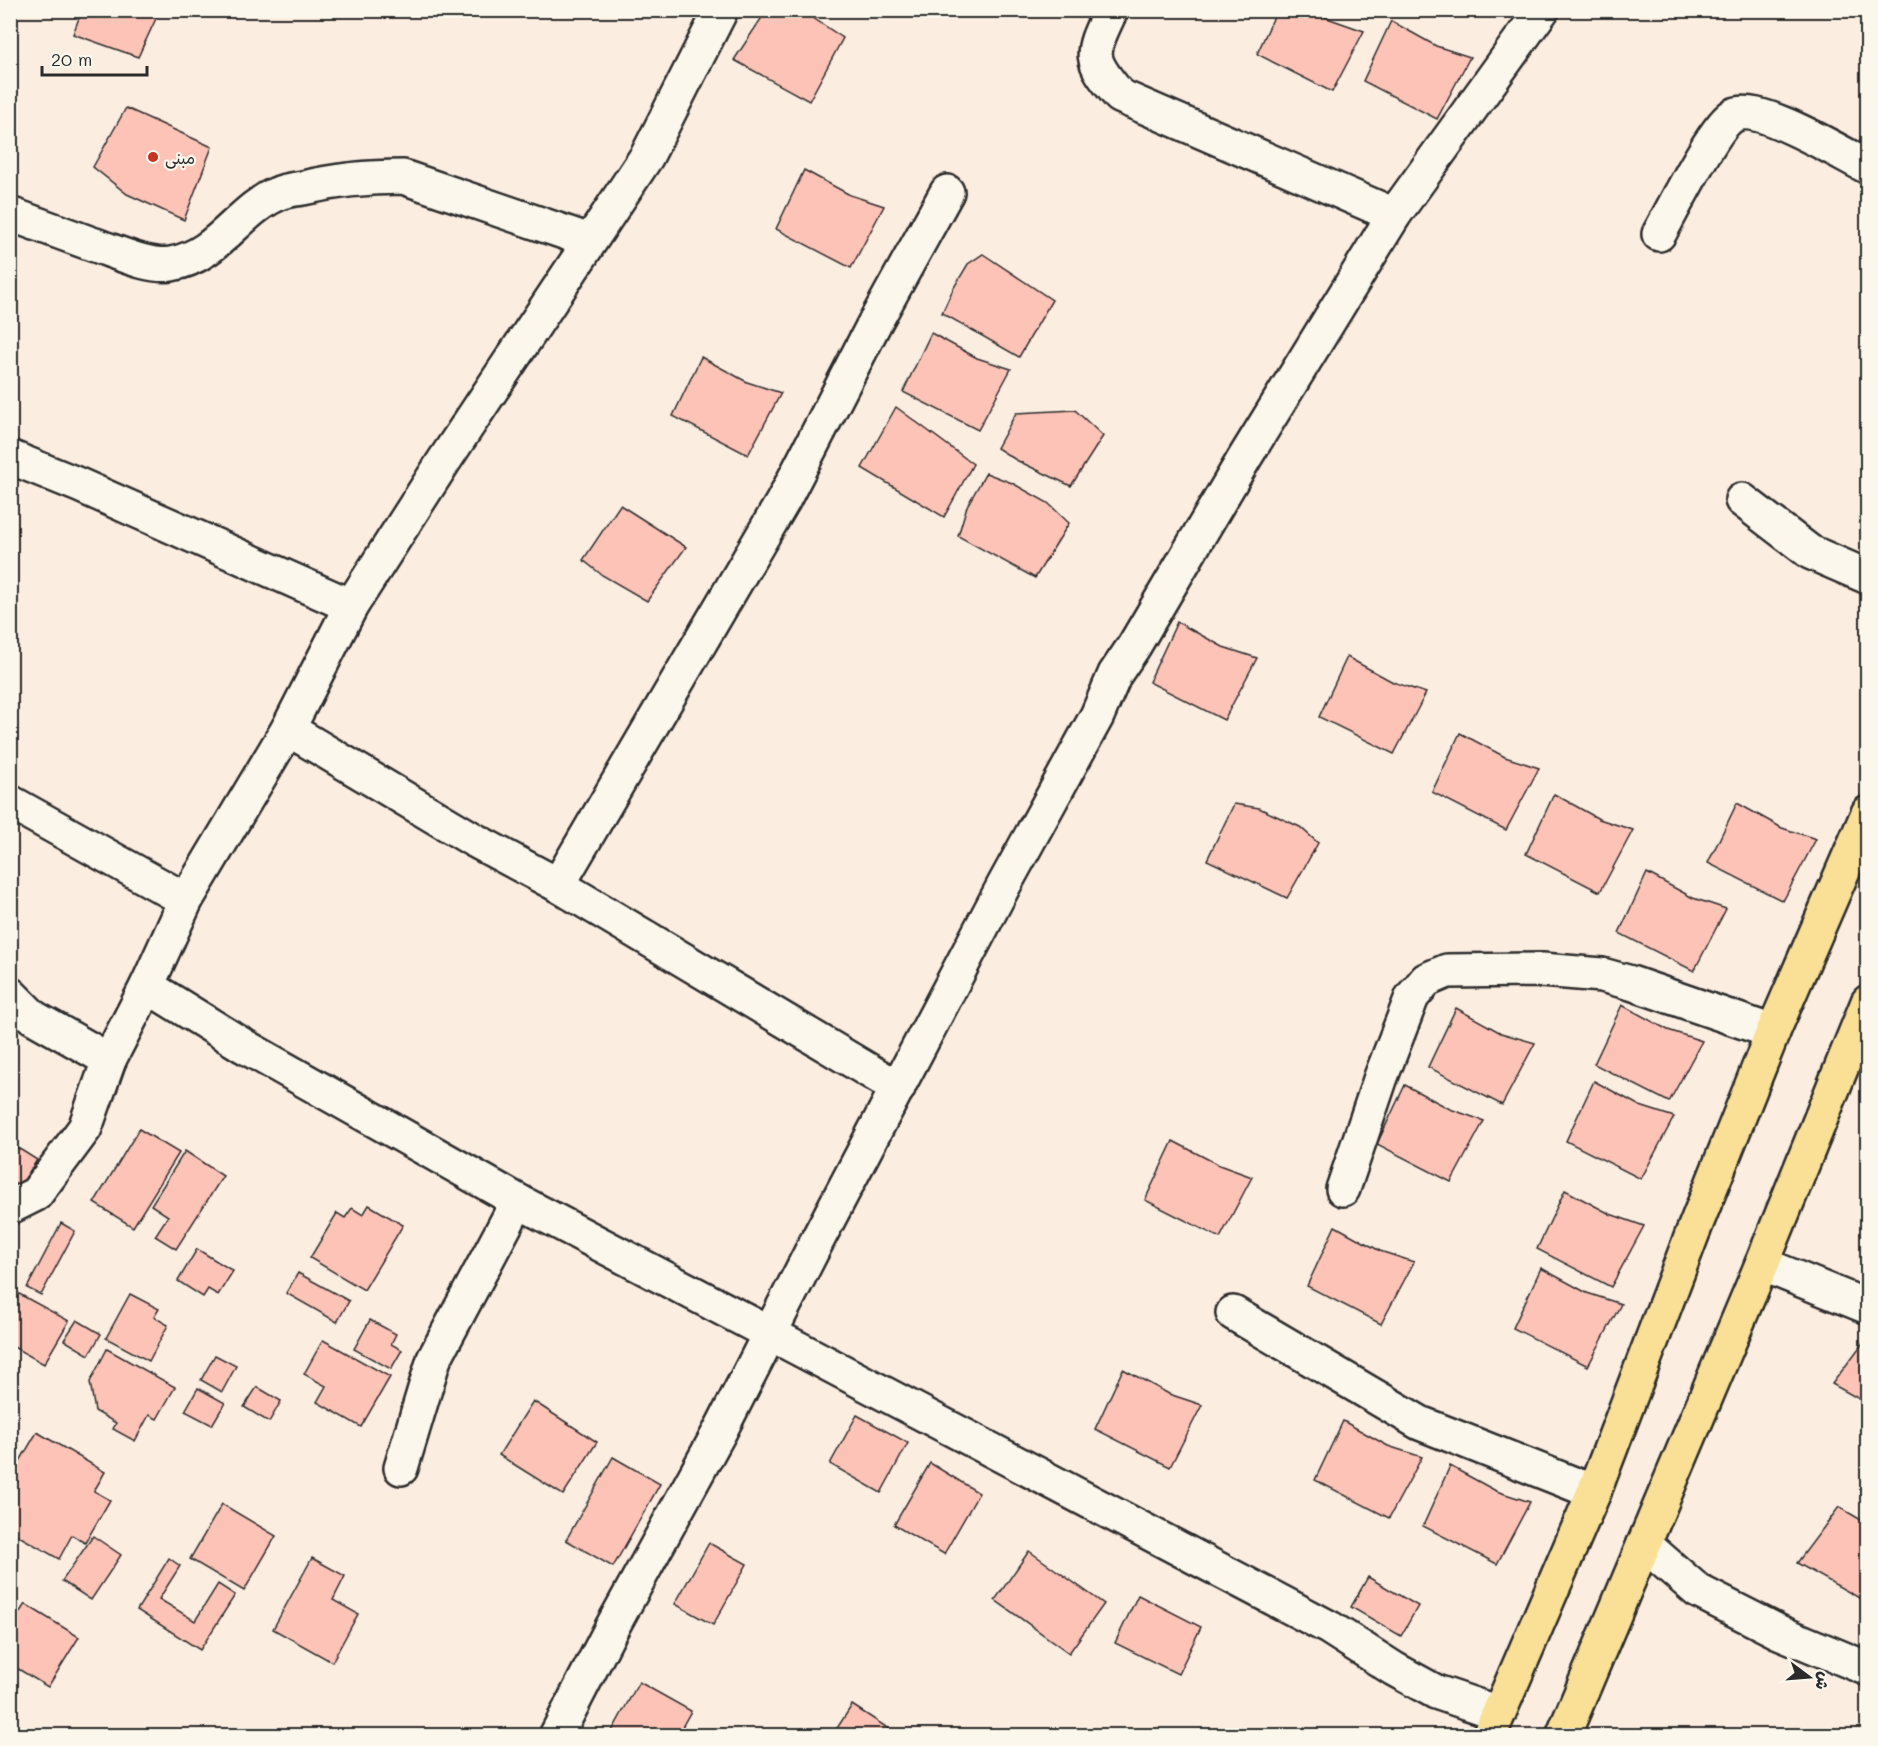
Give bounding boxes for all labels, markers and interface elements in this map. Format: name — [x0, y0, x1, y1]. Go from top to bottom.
scale bar — [42, 39, 147, 77]
text: 20 m — [51, 47, 92, 71]
place label: مبنى — [165, 147, 195, 169]
marker: مبنى — [146, 150, 160, 164]
north arrow — [1779, 1647, 1839, 1707]
text: ش — [1811, 1670, 1836, 1693]

